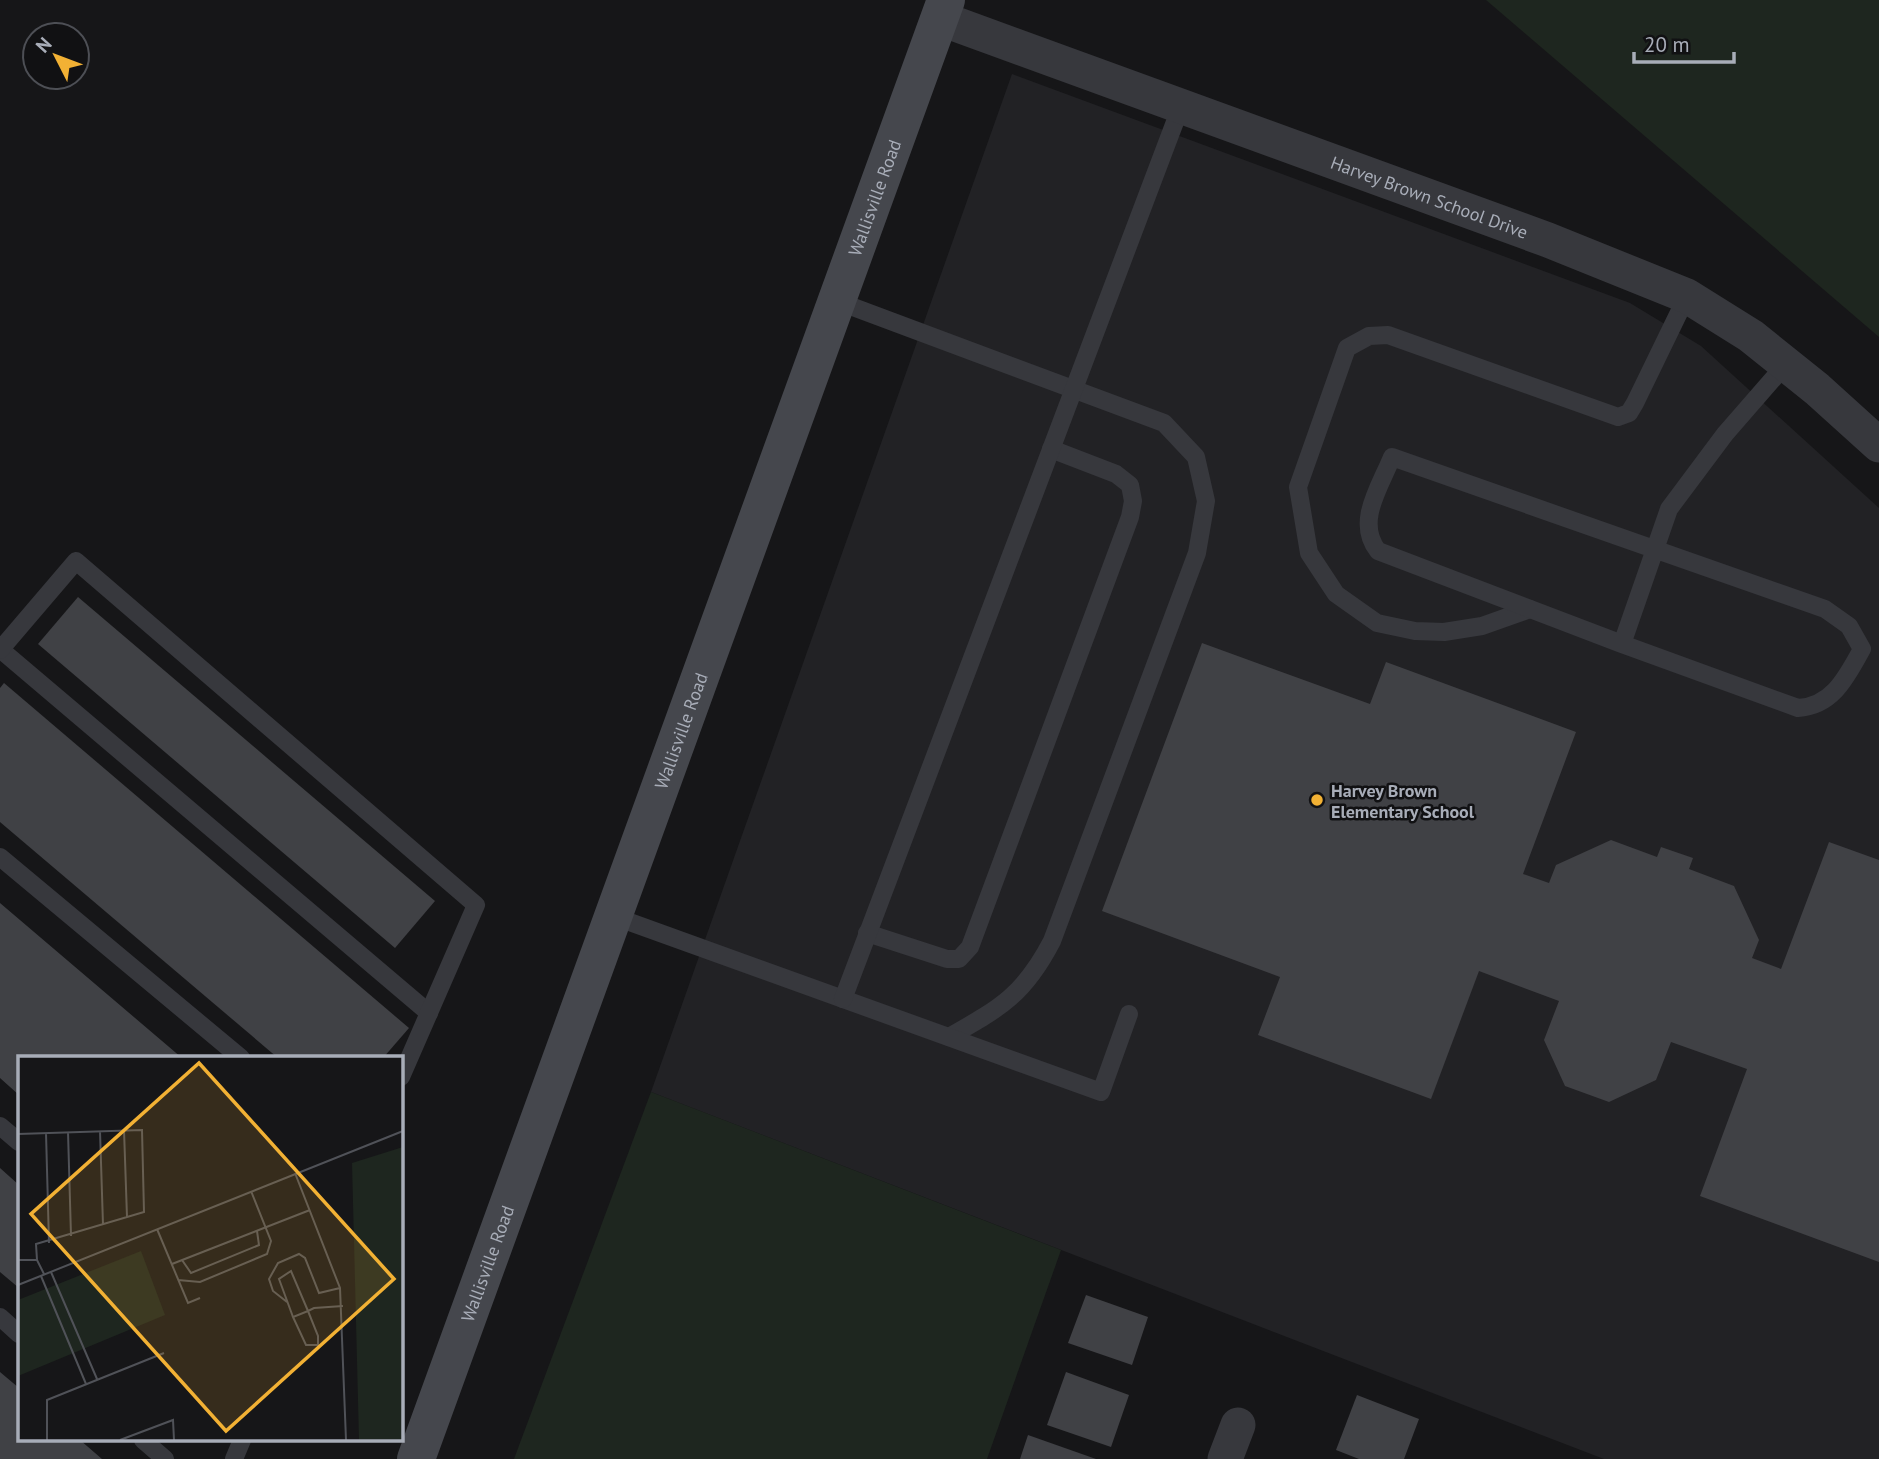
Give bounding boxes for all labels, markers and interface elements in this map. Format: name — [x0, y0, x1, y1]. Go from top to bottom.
north arrow — [21, 21, 91, 91]
scale bar — [1634, 21, 1734, 65]
text: 20 m — [1644, 31, 1690, 58]
text: N — [30, 32, 56, 57]
street label: Wallisville Road — [843, 136, 906, 259]
street label: Harvey Brown School Drive — [1328, 150, 1531, 243]
street label: Wallisville Road — [649, 669, 712, 792]
place label: Harvey Brown Elementary School — [1331, 779, 1475, 823]
marker: Harvey Brown Elementary School — [1309, 792, 1325, 808]
inset map — [18, 1056, 402, 1442]
street label: Wallisville Road — [455, 1202, 519, 1325]

